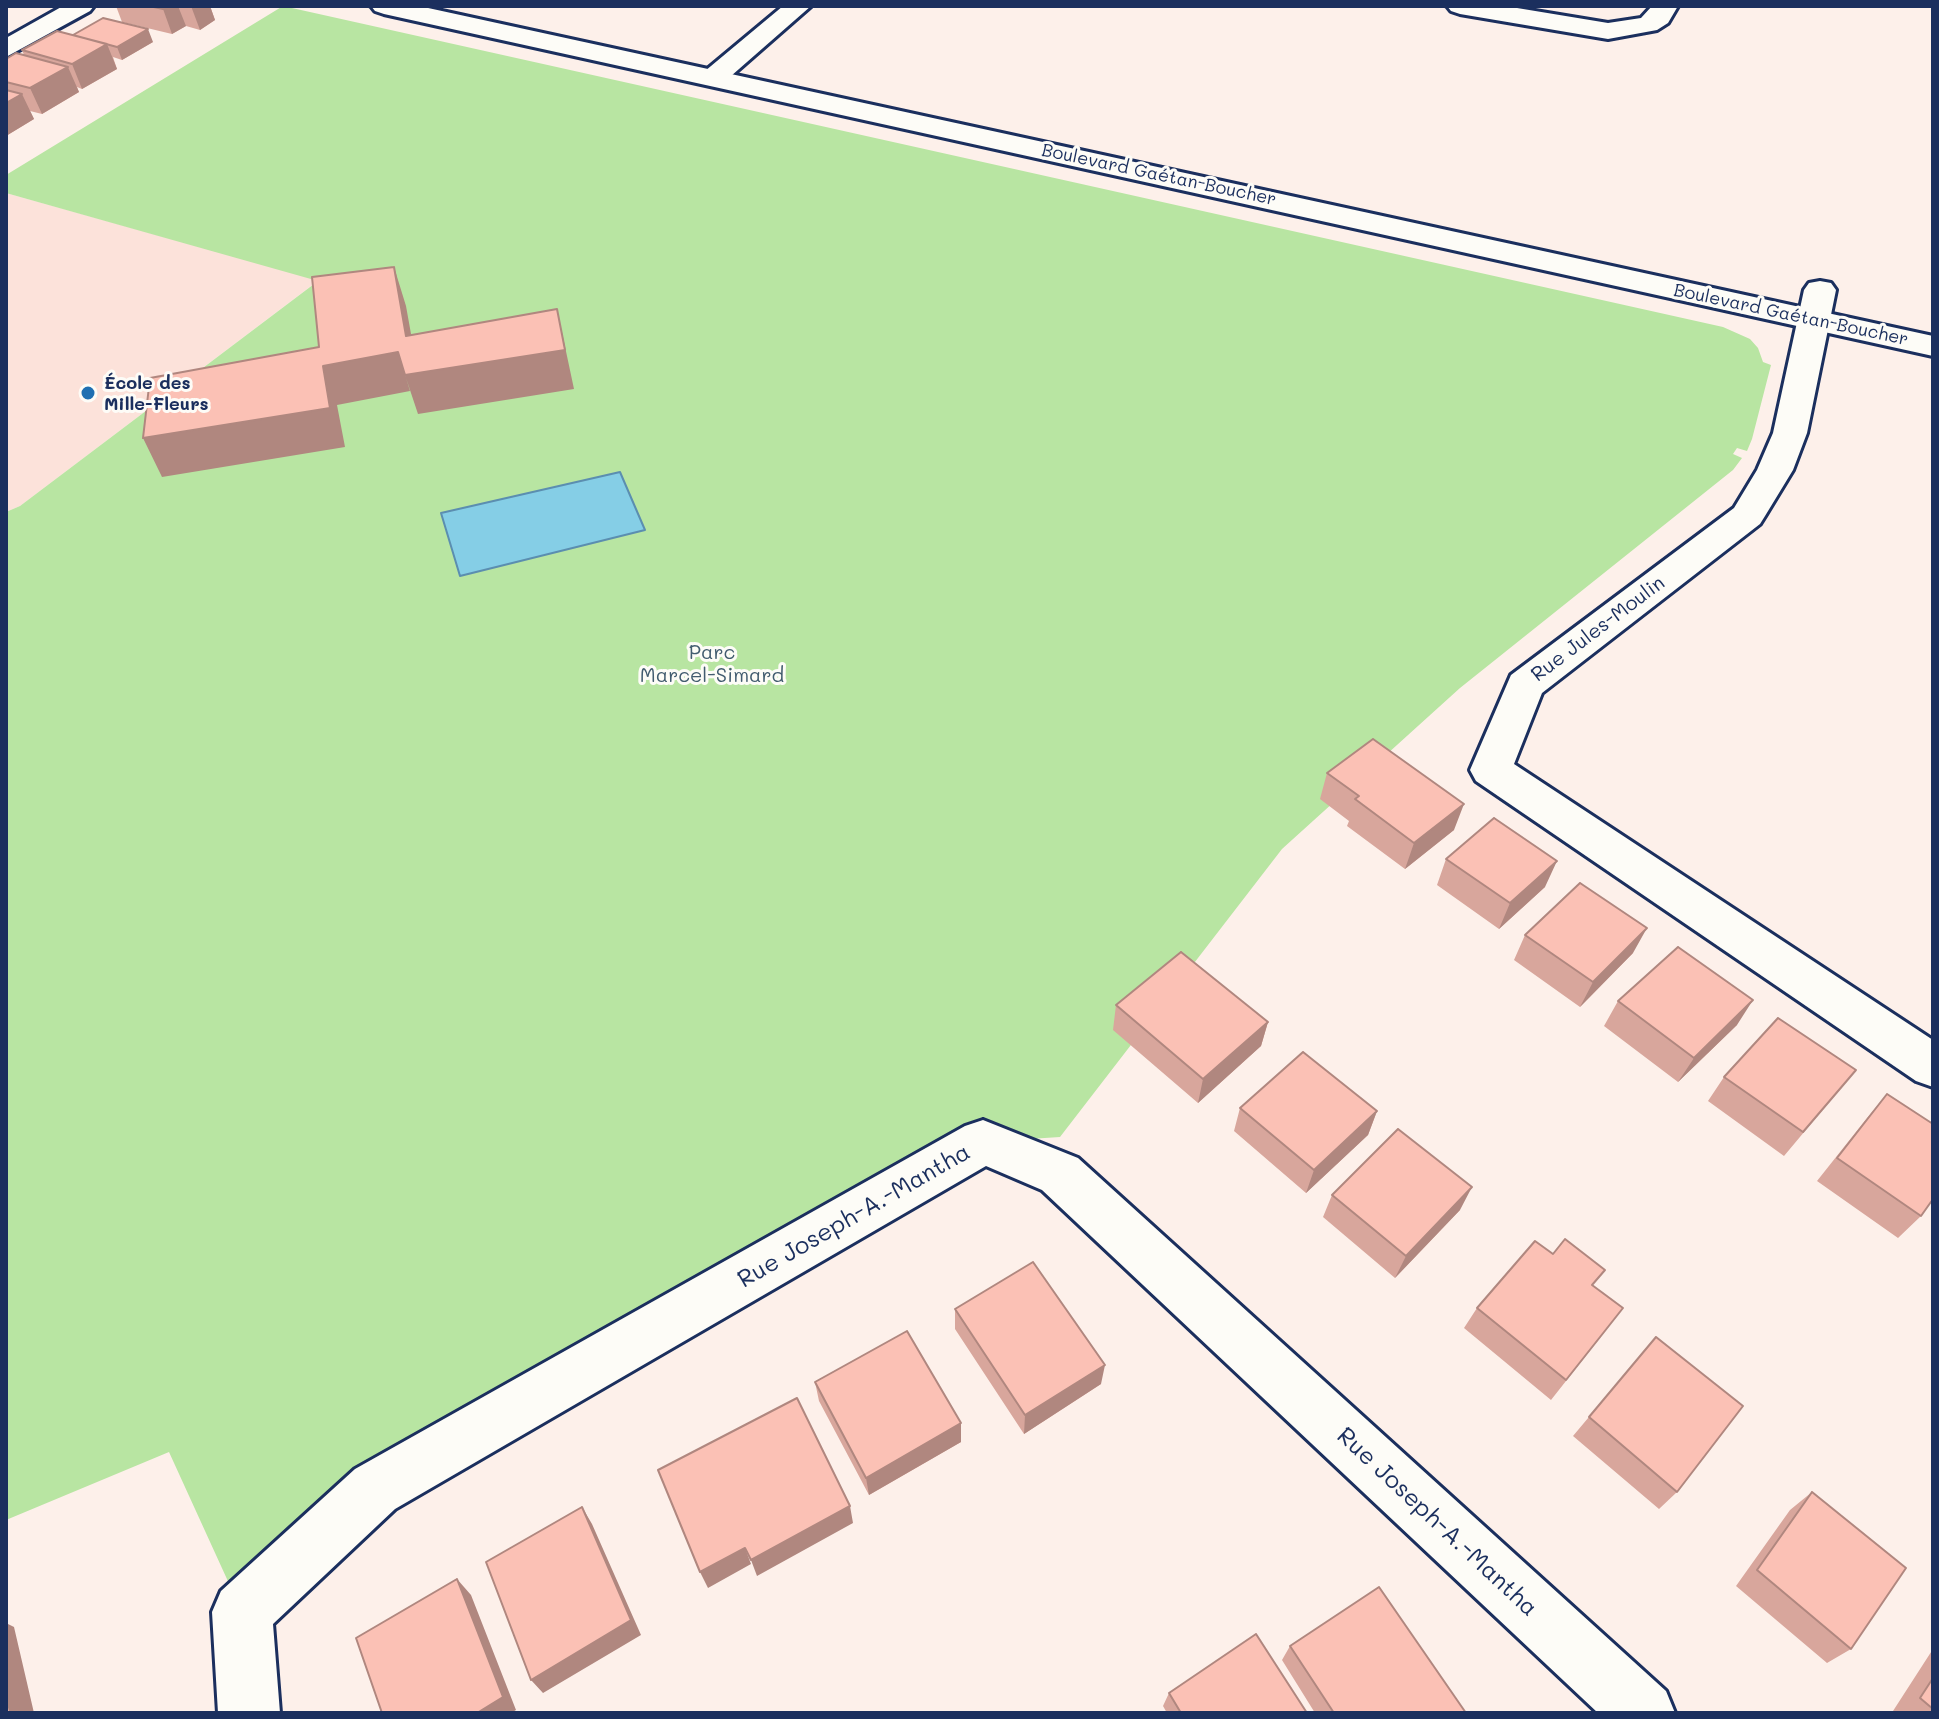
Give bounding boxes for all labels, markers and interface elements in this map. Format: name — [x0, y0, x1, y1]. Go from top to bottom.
street label: Boulevard Gaétan-Boucher — [1040, 140, 1278, 210]
street label: Boulevard Gaétan-Boucher — [1672, 280, 1910, 350]
place label: École des Mille-Fleurs — [104, 372, 209, 414]
marker: École des Mille-Fleurs — [79, 384, 97, 402]
street label: Rue Jules-Moulin — [1526, 571, 1670, 687]
park label: Parc Marcel-Simard — [640, 641, 784, 688]
street label: Rue Joseph-A.-Mantha — [733, 1138, 975, 1294]
street label: Rue Joseph-A.-Mantha — [1331, 1422, 1543, 1622]

